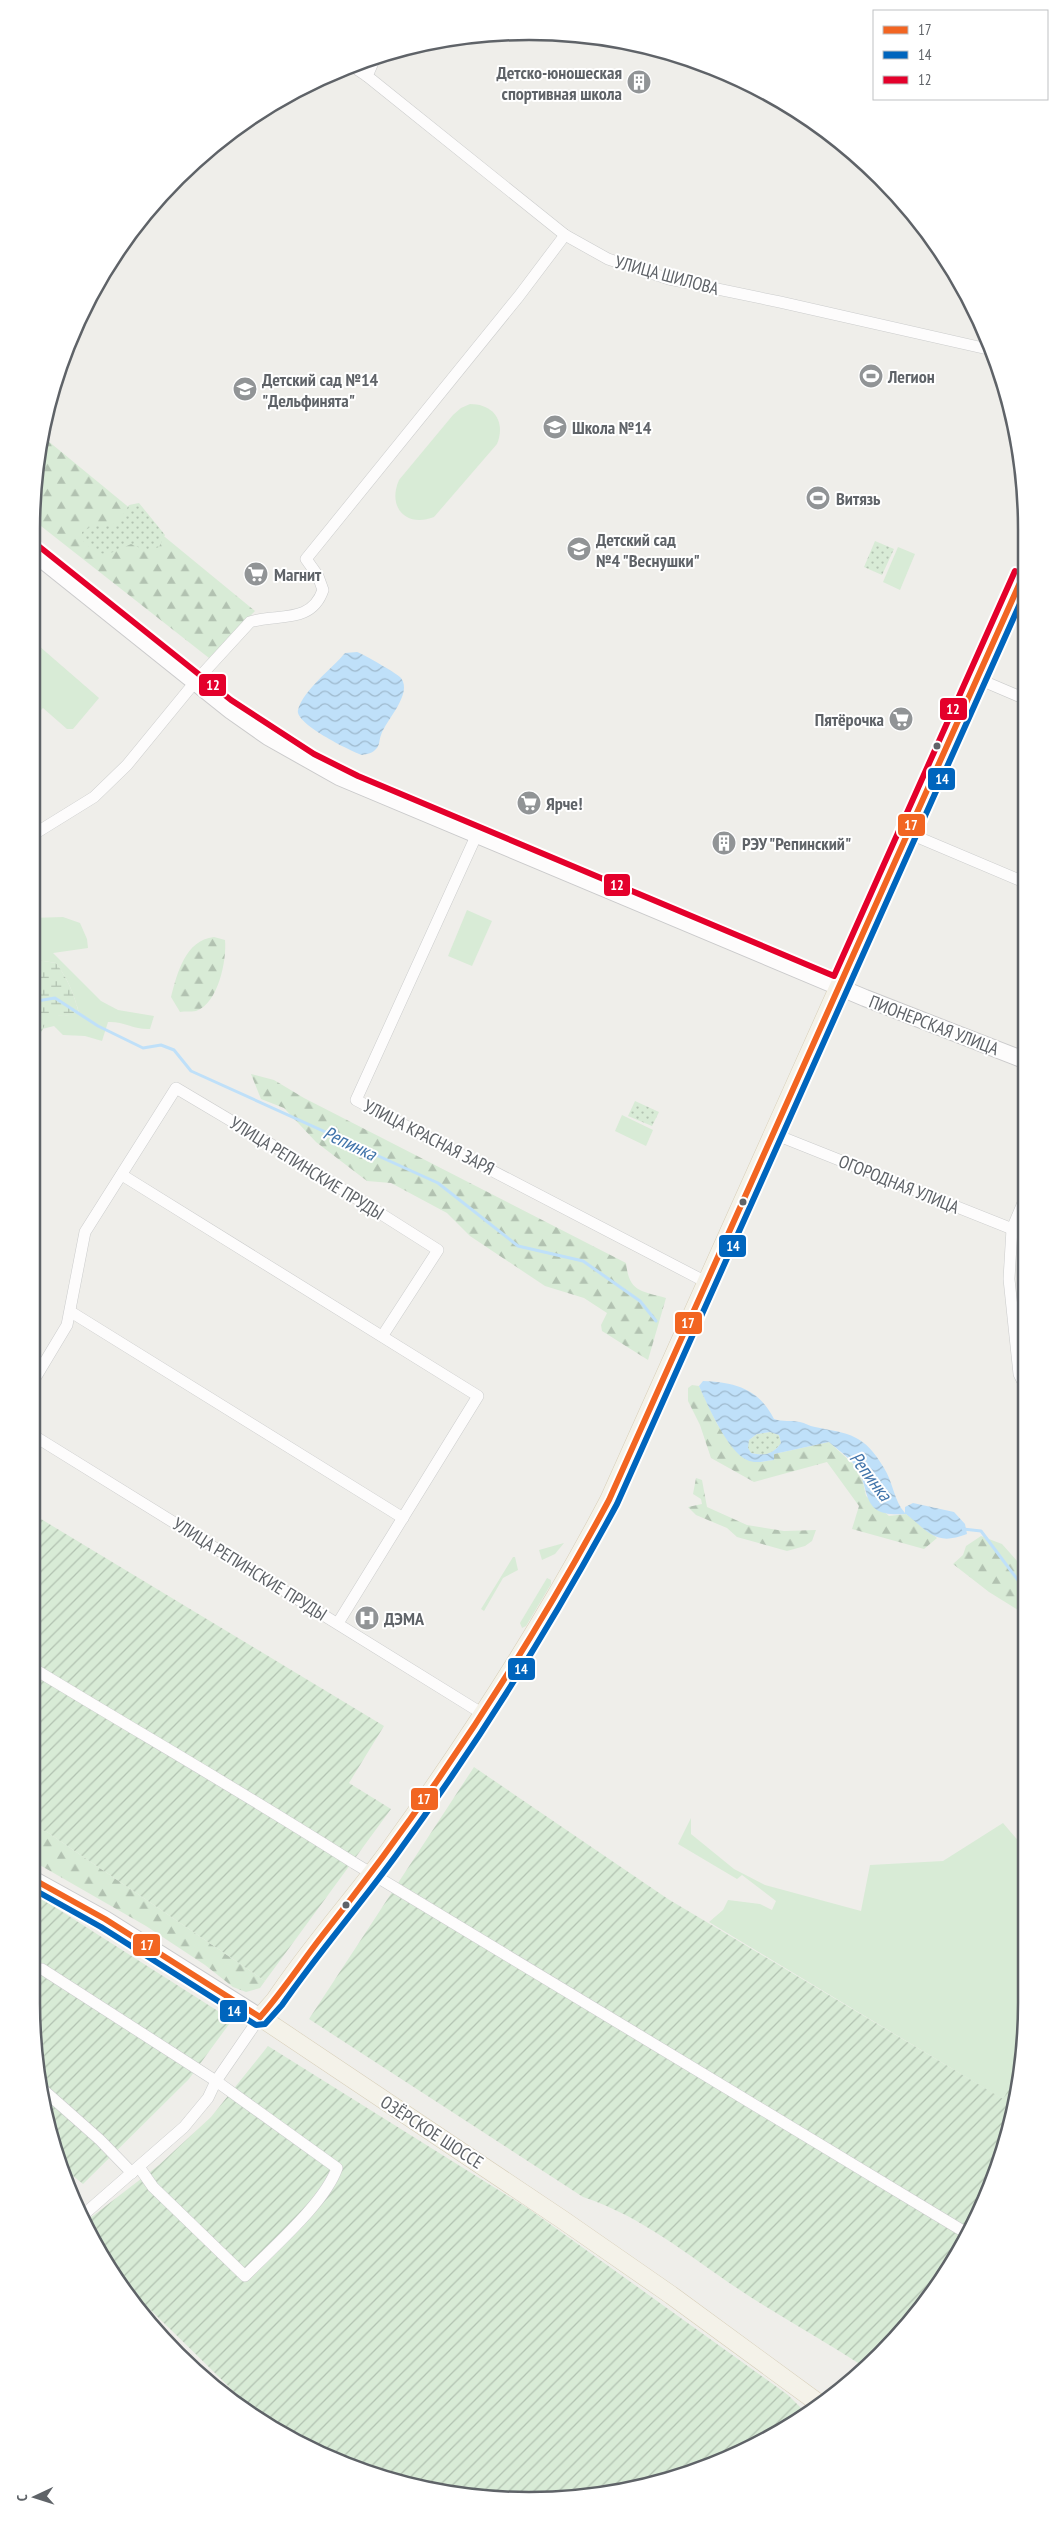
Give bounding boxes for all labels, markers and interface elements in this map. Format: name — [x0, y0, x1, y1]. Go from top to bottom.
legend — [873, 10, 1048, 100]
text: 17 — [918, 20, 932, 39]
text: 14 — [918, 45, 932, 64]
place label: Детско-юношеская спортивная школа — [497, 61, 622, 105]
building icon: Детско-юношеская спортивная школа — [626, 69, 652, 95]
text: 12 — [918, 70, 932, 89]
street label: УЛИЦА ШИЛОВА — [612, 250, 722, 300]
sports icon: Легион — [858, 363, 884, 389]
place label: Легион — [887, 365, 935, 388]
place label: Детский сад №14 "Дельфинята" — [262, 368, 379, 412]
school or university icon: Детский сад №14 "Дельфинята" — [232, 376, 258, 402]
school or university icon: Школа №14 — [542, 414, 568, 440]
place label: Школа №14 — [572, 416, 652, 439]
sports icon: Витязь — [805, 485, 831, 511]
place label: Витязь — [836, 487, 881, 510]
place label: Детский сад №4 "Веснушки" — [596, 528, 700, 572]
school or university icon: Детский сад №4 "Веснушки" — [566, 536, 592, 562]
supermarket icon: Магнит — [243, 561, 269, 587]
place label: Магнит — [274, 563, 322, 586]
line badge: 12 — [198, 673, 227, 697]
text: 12 — [206, 676, 220, 694]
line badge: 12 — [939, 697, 968, 721]
text: 12 — [946, 700, 960, 718]
supermarket icon: Пятёрочка — [888, 706, 914, 732]
place label: Пятёрочка — [815, 708, 884, 731]
unlabelled marker — [932, 741, 942, 751]
line badge: 14 — [927, 767, 956, 791]
text: 14 — [935, 770, 949, 788]
supermarket icon: Ярче! — [516, 790, 542, 816]
place label: Ярче! — [546, 792, 583, 815]
line badge: 17 — [897, 813, 926, 837]
text: 17 — [904, 816, 918, 834]
building icon: РЭУ "Репинский" — [711, 830, 737, 856]
place label: РЭУ "Репинский" — [742, 832, 851, 855]
line badge: 12 — [603, 873, 631, 897]
text: 12 — [610, 876, 624, 894]
street label: ПИОНЕРСКАЯ УЛИЦА — [866, 990, 1002, 1060]
street label: УЛИЦА КРАСНАЯ ЗАРЯ — [360, 1094, 498, 1180]
street label: УЛИЦА РЕПИНСКИЕ ПРУДЫ — [226, 1111, 388, 1225]
water label: Репинка — [320, 1120, 382, 1166]
street label: ОГОРОДНАЯ УЛИЦА — [835, 1149, 963, 1219]
unlabelled marker — [738, 1197, 748, 1207]
line badge: 14 — [718, 1234, 747, 1258]
text: 14 — [726, 1237, 740, 1255]
line badge: 17 — [674, 1311, 703, 1335]
text: 17 — [681, 1314, 695, 1332]
water label: Репинка — [845, 1447, 898, 1507]
street label: УЛИЦА РЕПИНСКИЕ ПРУДЫ — [169, 1512, 331, 1626]
hospital icon: ДЭМА — [354, 1605, 380, 1631]
place label: ДЭМА — [384, 1607, 425, 1630]
line badge: 14 — [507, 1657, 536, 1681]
text: 14 — [514, 1660, 528, 1678]
line badge: 17 — [410, 1787, 439, 1811]
text: 17 — [417, 1790, 431, 1808]
unlabelled marker — [341, 1900, 351, 1910]
line badge: 17 — [132, 1933, 161, 1957]
text: 17 — [140, 1936, 154, 1954]
line badge: 14 — [219, 1999, 248, 2023]
text: 14 — [227, 2002, 241, 2020]
street label: ОЗЁРСКОЕ ШОССЕ — [376, 2090, 488, 2174]
north arrow — [10, 2472, 60, 2522]
text: С — [13, 2493, 31, 2502]

